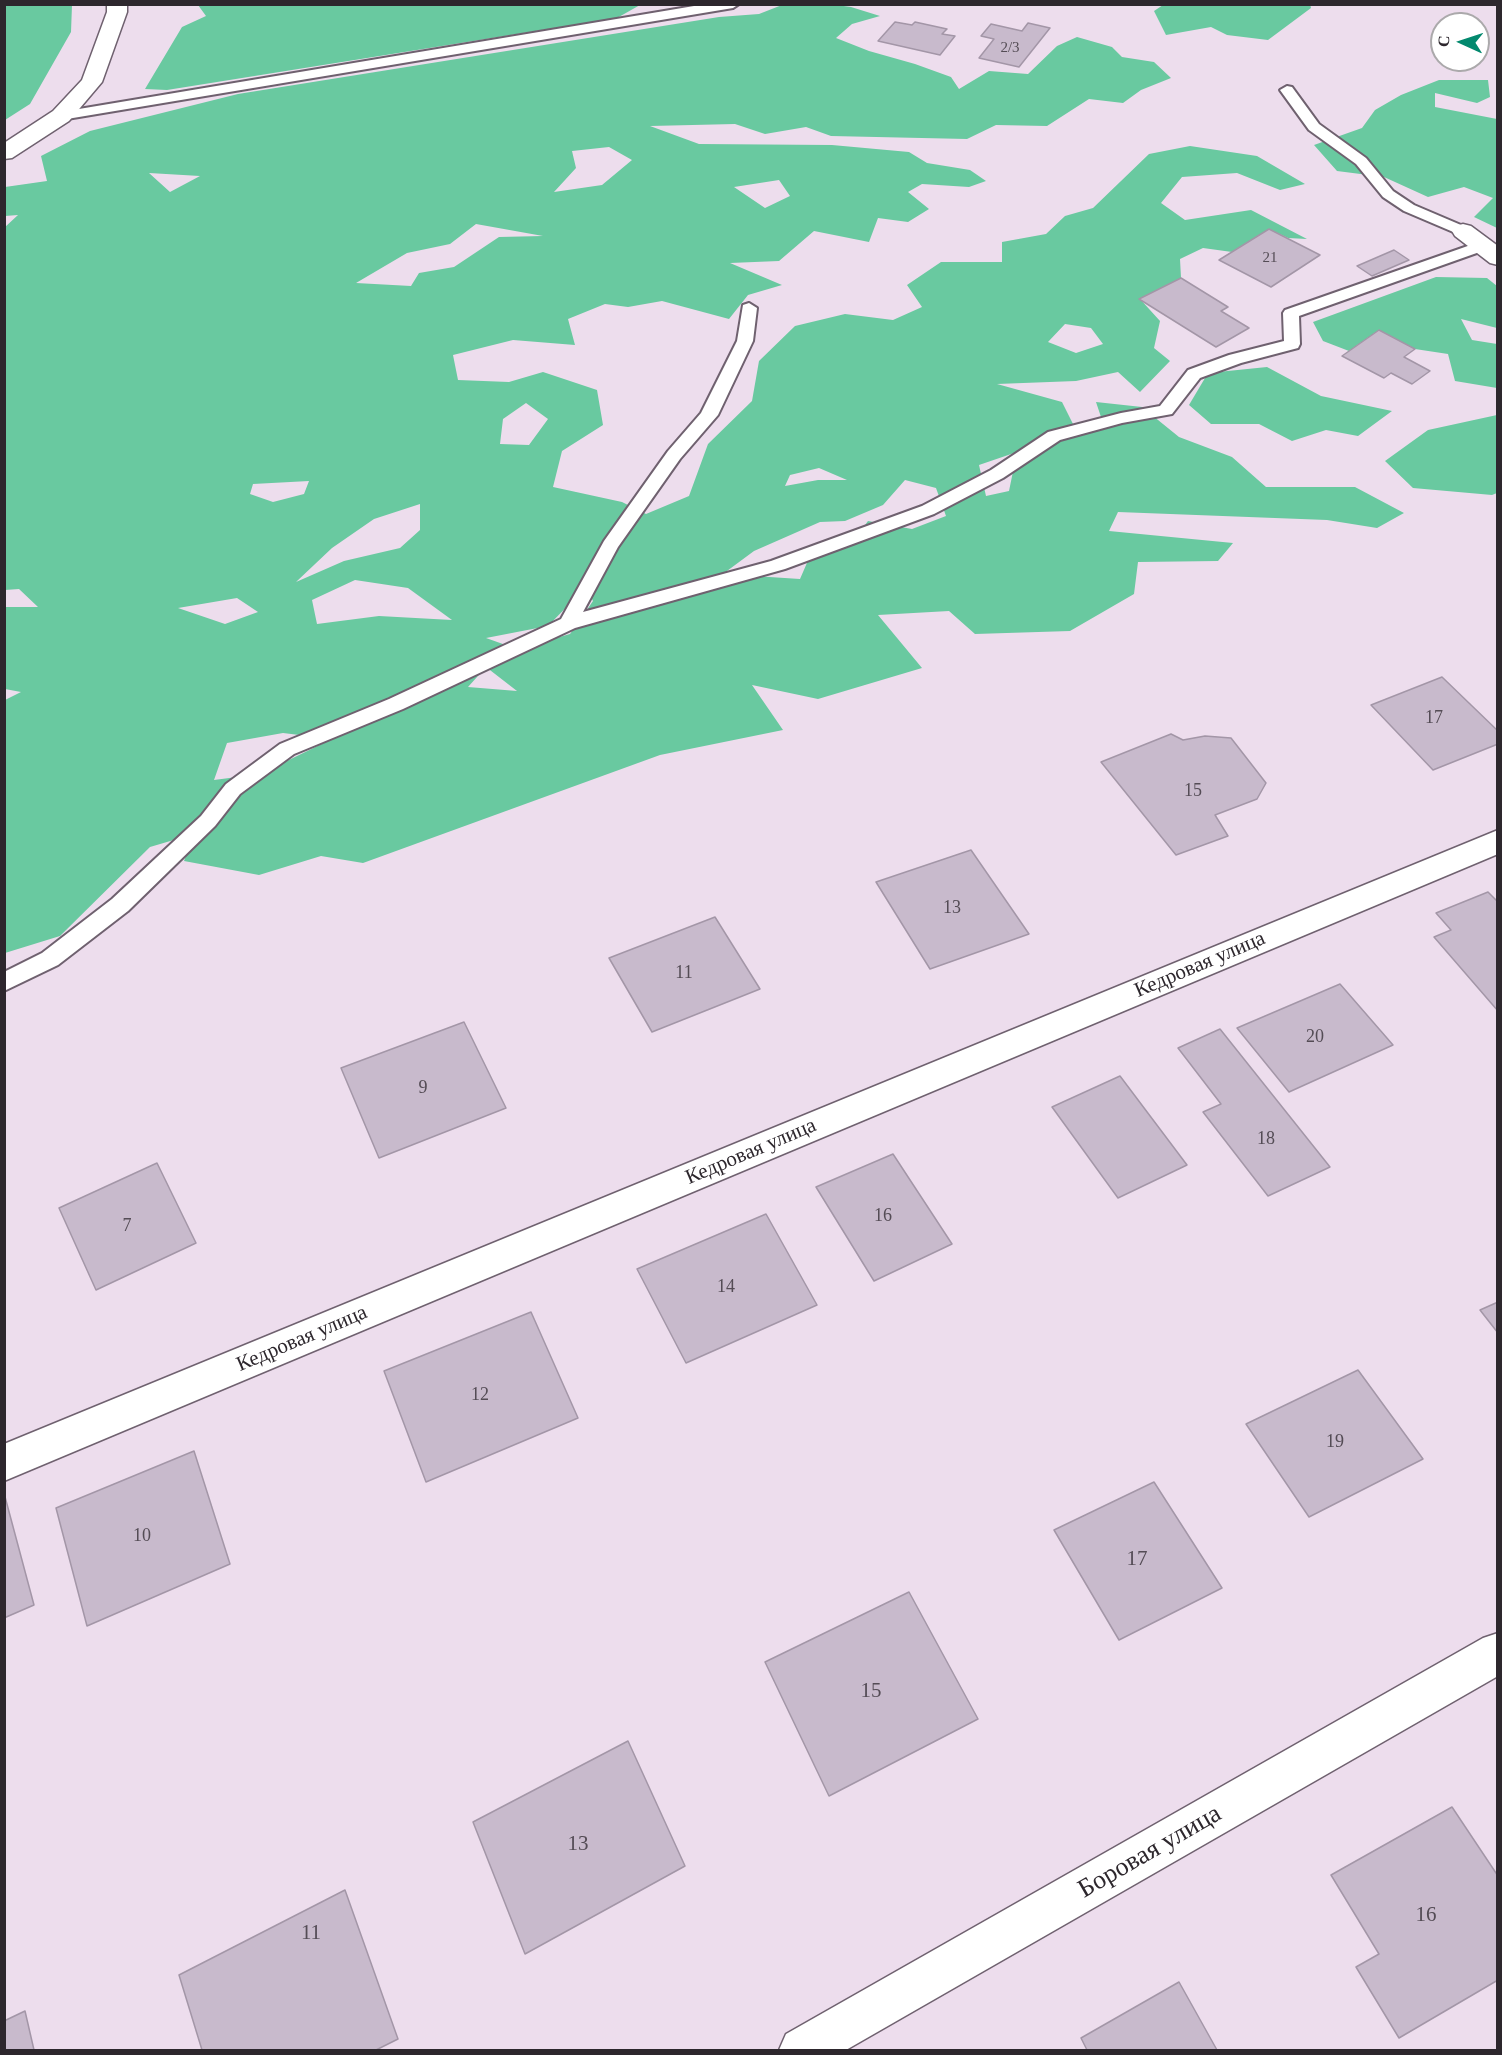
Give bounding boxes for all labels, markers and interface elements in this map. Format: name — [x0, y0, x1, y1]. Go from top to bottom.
north arrow — [1430, 12, 1490, 72]
text: С — [1435, 35, 1452, 47]
house number: 2/3 — [1000, 39, 1020, 57]
house number: 21 — [1262, 249, 1278, 267]
house number: 17 — [1425, 707, 1443, 729]
house number: 15 — [1184, 780, 1202, 802]
house number: 13 — [943, 897, 961, 919]
street label: Кедровая улица — [1131, 926, 1269, 1004]
house number: 11 — [675, 962, 693, 984]
house number: 20 — [1306, 1026, 1324, 1048]
house number: 9 — [418, 1077, 428, 1099]
street label: Кедровая улица — [682, 1113, 820, 1191]
house number: 18 — [1257, 1128, 1275, 1150]
house number: 16 — [874, 1205, 892, 1227]
house number: 7 — [122, 1215, 132, 1237]
house number: 14 — [717, 1276, 735, 1298]
street label: Кедровая улица — [233, 1300, 371, 1378]
house number: 12 — [471, 1384, 489, 1406]
house number: 19 — [1326, 1431, 1344, 1453]
house number: 10 — [133, 1525, 151, 1547]
house number: 17 — [1126, 1546, 1148, 1572]
house number: 15 — [860, 1678, 882, 1704]
street label: Боровая улица — [1073, 1798, 1227, 1906]
house number: 13 — [568, 1831, 588, 1857]
house number: 16 — [1416, 1902, 1436, 1928]
house number: 11 — [301, 1920, 321, 1946]

